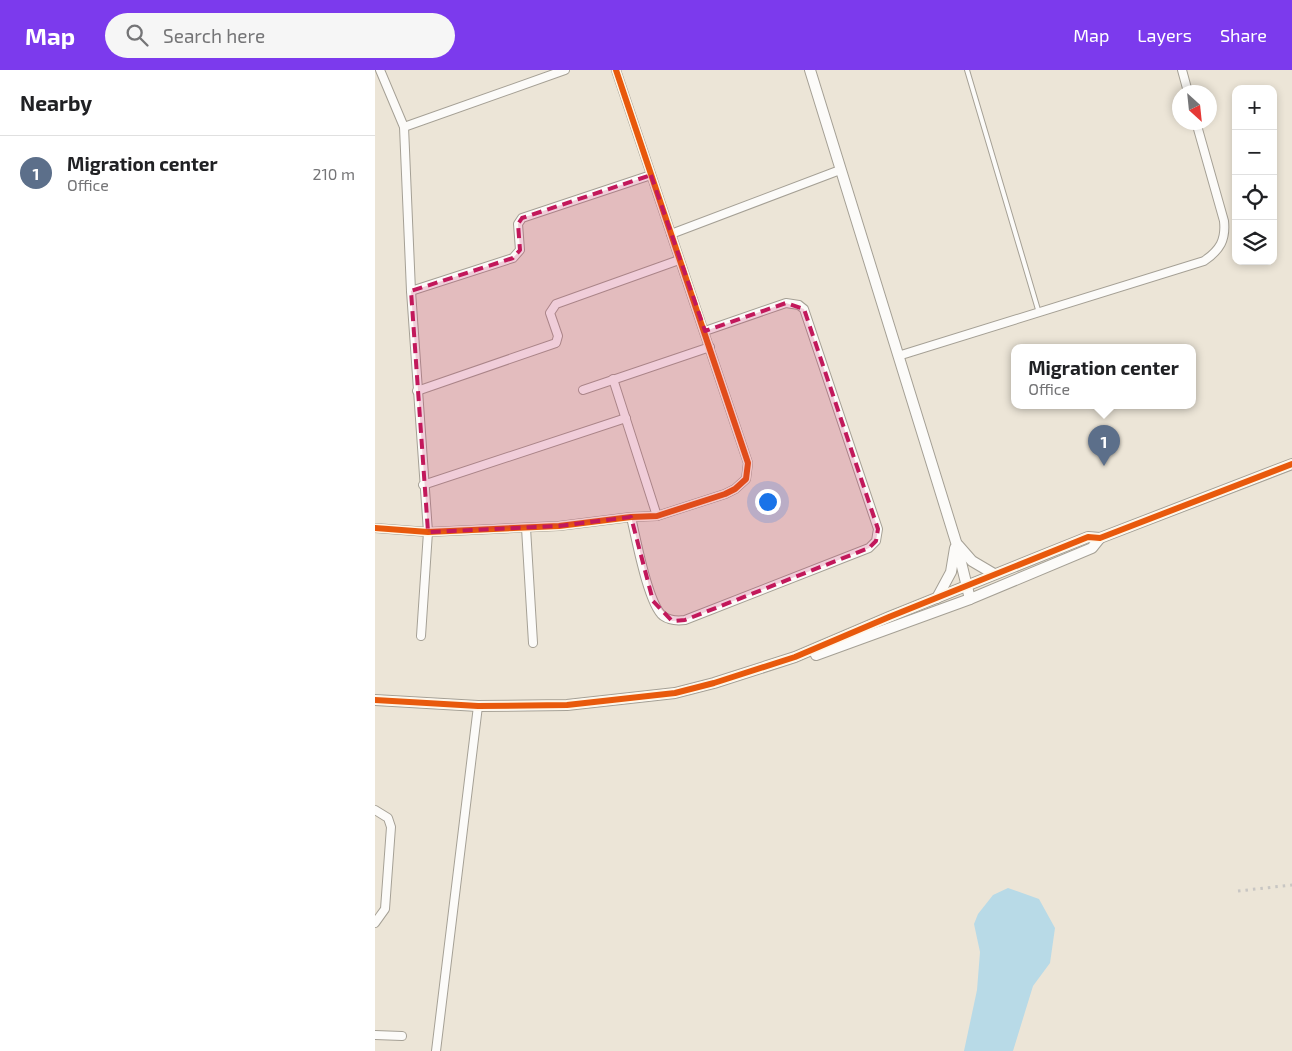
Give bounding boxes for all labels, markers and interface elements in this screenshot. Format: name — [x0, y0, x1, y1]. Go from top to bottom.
search box — [105, 13, 455, 58]
text: Map — [25, 21, 75, 50]
icon: search — [123, 21, 151, 49]
text: Search here — [163, 24, 265, 47]
text: Map — [1073, 24, 1109, 46]
text: Layers — [1137, 24, 1192, 46]
text: Share — [1220, 24, 1267, 46]
north arrow — [1172, 85, 1217, 130]
map controls — [1232, 85, 1277, 265]
button: + — [1232, 85, 1277, 130]
text: Nearby — [20, 90, 92, 115]
button: − — [1232, 130, 1277, 175]
text: Migration center — [67, 152, 218, 175]
text: 1 — [33, 164, 39, 183]
text: 210 m — [312, 164, 355, 183]
text: Office — [67, 175, 109, 194]
button: locate — [1232, 175, 1277, 220]
button: layers — [1232, 220, 1277, 265]
popup — [1011, 344, 1196, 409]
text: Migration center — [1028, 356, 1179, 379]
text: Office — [1028, 379, 1070, 398]
pin: 1 — [1088, 425, 1120, 466]
your location — [755, 489, 781, 515]

